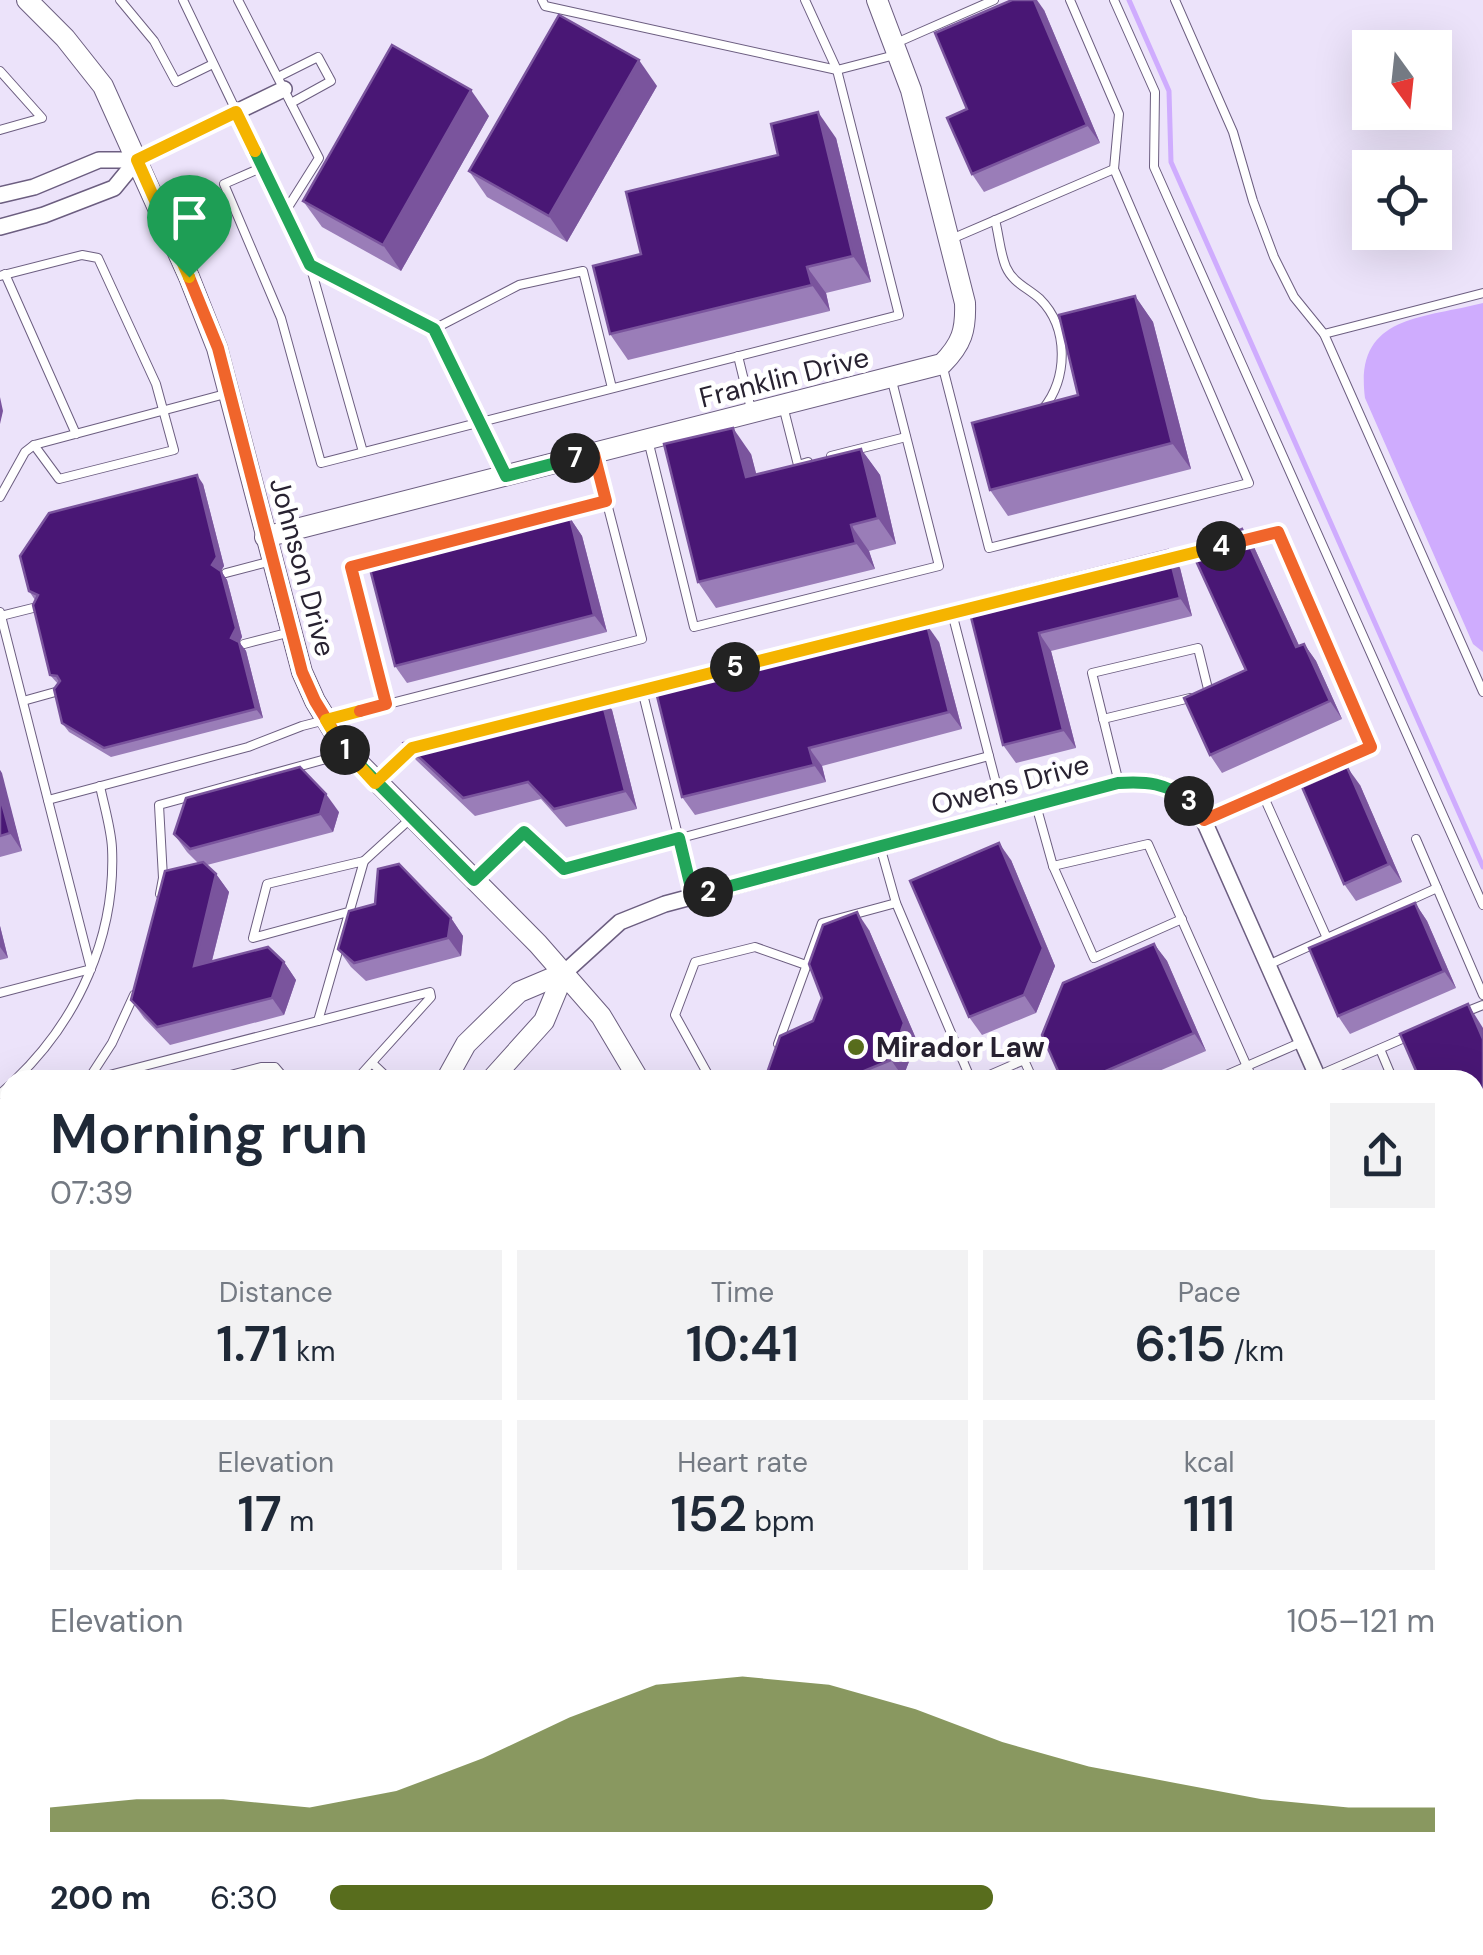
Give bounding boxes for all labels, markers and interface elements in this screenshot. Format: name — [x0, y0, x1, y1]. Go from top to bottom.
north arrow — [1352, 30, 1452, 130]
map controls — [1352, 30, 1452, 250]
button: locate — [1352, 150, 1452, 250]
pin — [147, 175, 232, 278]
icon: arrive — [162, 190, 217, 245]
street label: Franklin Drive — [695, 339, 873, 416]
pin: 7 — [550, 433, 600, 483]
text: 7 — [567, 439, 583, 476]
street label: Johnson Drive — [261, 474, 344, 660]
pin: 4 — [1196, 521, 1246, 571]
text: 4 — [1212, 527, 1230, 564]
pin: 5 — [710, 642, 760, 692]
text: 5 — [726, 648, 744, 685]
pin: 1 — [320, 725, 370, 775]
text: 1 — [340, 731, 350, 768]
street label: Owens Drive — [927, 746, 1093, 823]
pin: 3 — [1164, 776, 1214, 826]
text: 3 — [1181, 782, 1197, 819]
pin: 2 — [683, 867, 733, 917]
text: 2 — [700, 873, 716, 910]
place label: Mirador Law — [876, 1029, 1045, 1066]
marker: Mirador Law — [845, 1036, 867, 1058]
text: Morning run — [50, 1098, 368, 1170]
button: share — [1330, 1103, 1435, 1208]
text: 07:39 — [50, 1172, 133, 1214]
text: Distance — [219, 1274, 333, 1311]
text: Time — [711, 1274, 774, 1311]
text: Pace — [1178, 1274, 1241, 1311]
text: 1.71 — [216, 1311, 289, 1377]
text: 10:41 — [686, 1311, 799, 1377]
text: 6:15 — [1134, 1311, 1226, 1377]
text: km — [289, 1333, 335, 1370]
text: /km — [1226, 1333, 1284, 1370]
text: Elevation — [217, 1444, 334, 1481]
text: Heart rate — [677, 1444, 808, 1481]
text: kcal — [1184, 1444, 1234, 1481]
text: 17 — [238, 1481, 282, 1547]
text: 152 — [670, 1481, 747, 1547]
text: 111 — [1183, 1481, 1235, 1547]
text: m — [282, 1503, 314, 1540]
text: bpm — [747, 1503, 815, 1540]
text: Elevation — [50, 1600, 183, 1642]
text: 105–121 m — [1287, 1600, 1435, 1642]
text: 200 m — [50, 1877, 151, 1919]
text: 6:30 — [210, 1877, 277, 1919]

